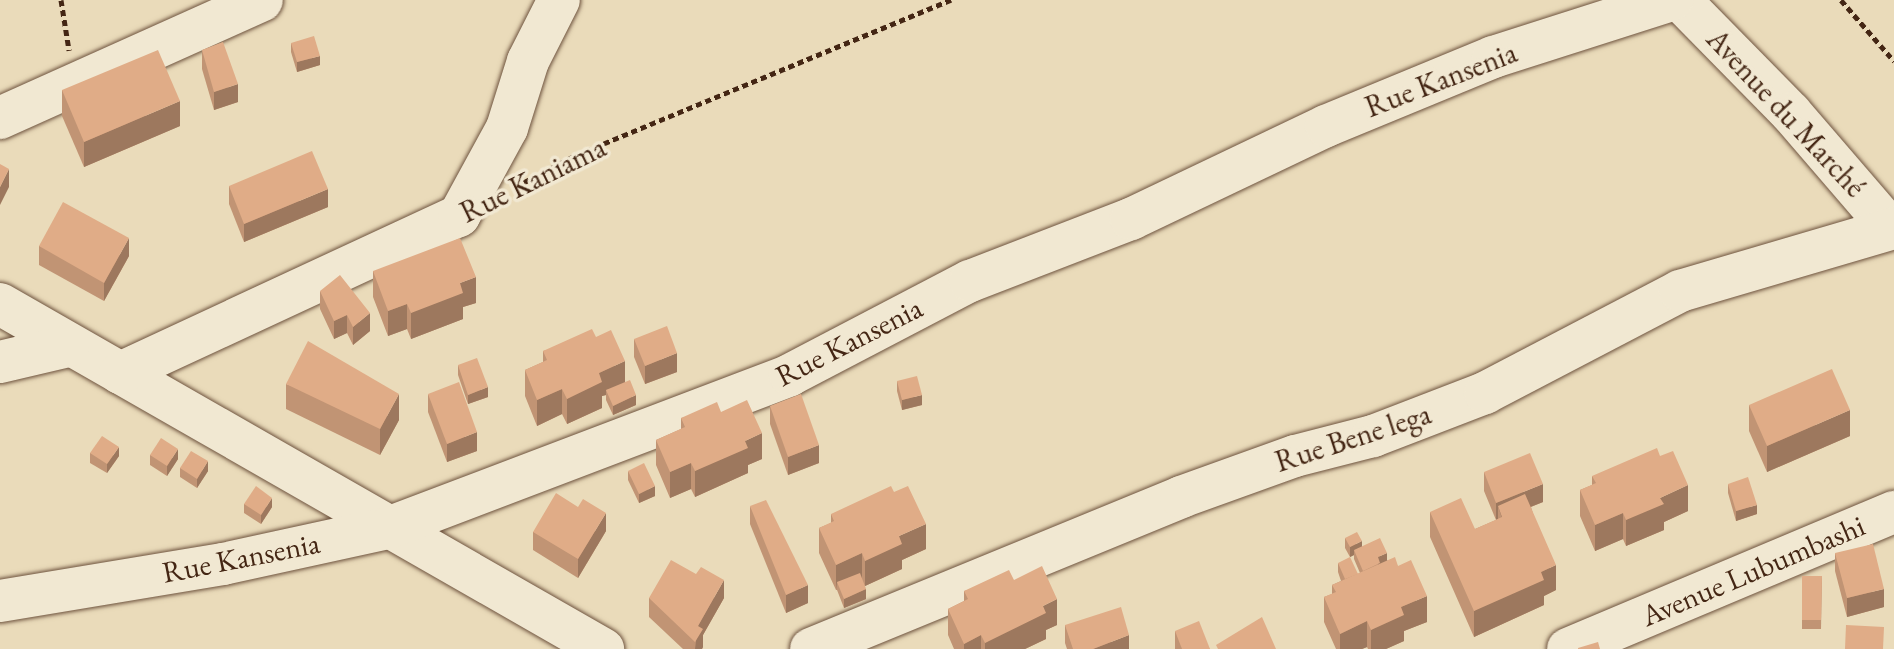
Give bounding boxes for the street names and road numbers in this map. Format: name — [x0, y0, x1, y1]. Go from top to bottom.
street label: Avenue du Marché — [1699, 21, 1873, 205]
street label: Rue Kansenia — [1360, 35, 1522, 125]
street label: Rue Kaniama — [454, 129, 612, 231]
street label: Rue Kansenia — [770, 290, 928, 394]
street label: Rue Bene lega — [1271, 396, 1435, 480]
street label: Avenue Lubumbashi — [1636, 508, 1870, 634]
street label: Rue Kansenia — [159, 525, 323, 591]

